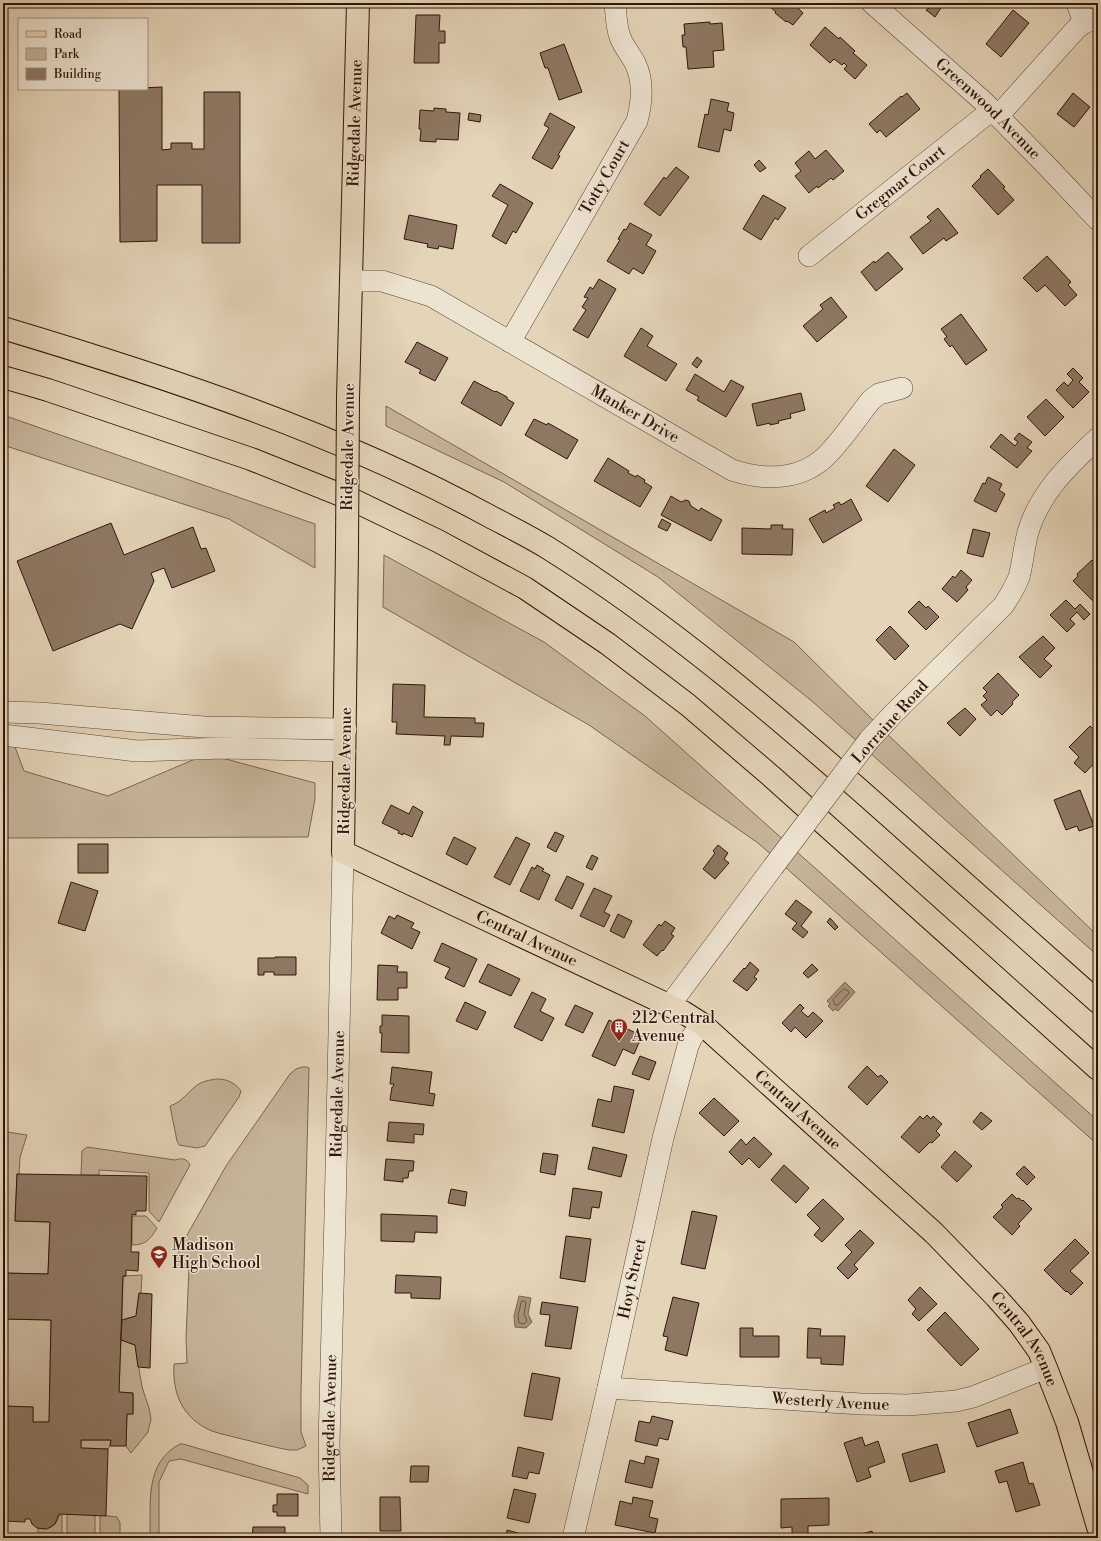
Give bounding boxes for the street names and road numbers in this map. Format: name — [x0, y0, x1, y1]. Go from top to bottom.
street label: Greenwood Avenue — [931, 54, 1045, 164]
street label: Ridgedale Avenue — [343, 59, 367, 187]
street label: Totty Court — [575, 136, 634, 218]
street label: Gregmar Court — [851, 141, 950, 225]
street label: Manker Drive — [587, 381, 683, 447]
street label: Ridgedale Avenue — [337, 383, 359, 511]
street label: Lorraine Road — [847, 676, 933, 768]
street label: Ridgedale Avenue — [334, 707, 356, 835]
street label: Central Avenue — [473, 906, 581, 971]
street label: Ridgedale Avenue — [326, 1030, 349, 1158]
street label: Central Avenue — [750, 1066, 845, 1154]
street label: Hoyt Street — [614, 1236, 651, 1321]
street label: Central Avenue — [986, 1288, 1062, 1389]
street label: Ridgedale Avenue — [319, 1354, 341, 1482]
street label: Westerly Avenue — [770, 1388, 890, 1415]

